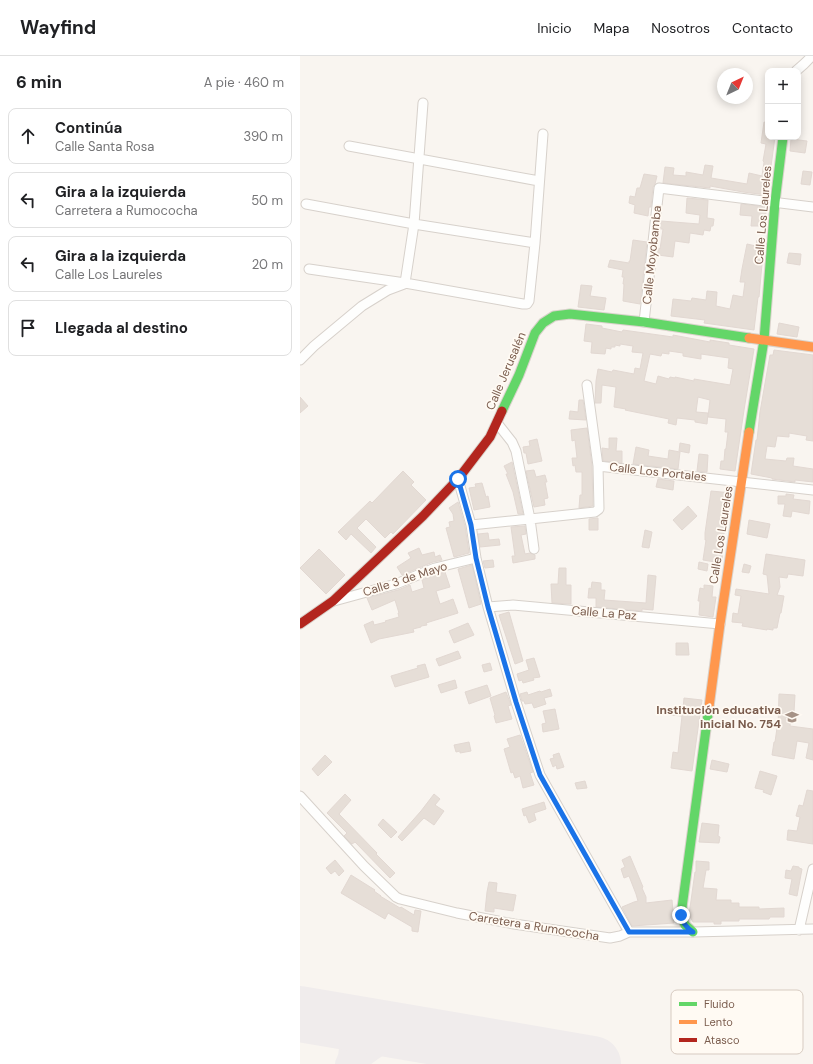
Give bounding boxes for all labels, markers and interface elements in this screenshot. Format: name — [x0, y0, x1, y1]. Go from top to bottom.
text: Wayfind — [20, 15, 96, 40]
text: Inicio — [537, 19, 572, 37]
text: Mapa — [594, 19, 629, 37]
text: Nosotros — [651, 19, 710, 37]
text: Contacto — [732, 19, 793, 37]
north arrow — [717, 68, 753, 104]
map controls — [765, 68, 801, 140]
button: + — [765, 68, 801, 104]
text: 6 min — [16, 71, 62, 93]
text: A pie · 460 m — [204, 74, 284, 91]
button: − — [765, 104, 801, 140]
text: Continúa — [55, 118, 122, 138]
icon: ahead — [17, 125, 39, 147]
text: 390 m — [244, 128, 283, 145]
text: Calle Santa Rosa — [55, 138, 154, 155]
street label: Calle Los Laureles — [751, 165, 775, 265]
text: Gira a la izquierda — [55, 182, 186, 202]
icon: left — [17, 189, 39, 211]
text: 50 m — [251, 192, 283, 209]
text: Carretera a Rumococha — [55, 202, 198, 219]
street label: Calle Moyobamba — [639, 205, 665, 305]
text: Gira a la izquierda — [55, 246, 186, 266]
icon: left — [17, 253, 39, 275]
text: 20 m — [252, 256, 283, 273]
text: Calle Los Laureles — [55, 266, 162, 283]
icon: arrive — [17, 317, 39, 339]
text: Llegada al destino — [55, 318, 188, 338]
street label: Calle Jerusalén — [482, 329, 530, 413]
street label: Calle Los Portales — [609, 459, 707, 485]
route start — [449, 470, 467, 488]
street label: Calle Los Laureles — [705, 485, 737, 585]
street label: Calle 3 de Mayo — [361, 558, 449, 600]
street label: Calle La Paz — [571, 602, 637, 624]
place label: Institución educativa inicial No. 754 — [656, 702, 781, 732]
school or university icon: Institución educativa inicial No. 754 — [784, 709, 800, 725]
route end — [672, 906, 690, 924]
street label: Carretera a Rumococha — [468, 908, 600, 944]
legend — [671, 990, 803, 1054]
text: Fluido — [704, 997, 735, 1011]
text: Lento — [704, 1015, 733, 1029]
text: Atasco — [704, 1033, 739, 1047]

